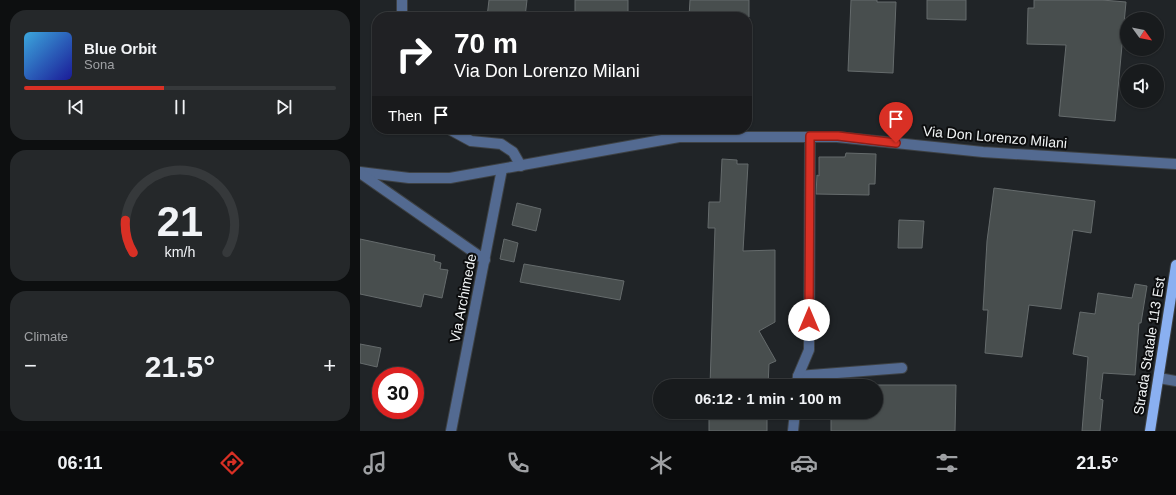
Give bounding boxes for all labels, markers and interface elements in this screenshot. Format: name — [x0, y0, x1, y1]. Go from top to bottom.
north arrow — [1120, 12, 1164, 56]
map controls — [1120, 12, 1164, 108]
icon: right — [388, 28, 440, 80]
text: 70 m — [454, 28, 518, 59]
text: Blue Orbit — [84, 40, 157, 57]
text: Sona — [84, 57, 114, 72]
text: Via Don Lorenzo Milani — [454, 61, 640, 81]
button: sound — [1120, 64, 1164, 108]
icon: previous — [65, 96, 87, 118]
icon: pause — [169, 96, 191, 118]
icon: next — [273, 96, 295, 118]
pin — [879, 102, 913, 143]
icon: arrive — [430, 104, 452, 126]
text: Then — [388, 107, 422, 124]
icon: arrive — [885, 108, 907, 130]
street label: Via Don Lorenzo Milani — [922, 123, 1068, 151]
text: 21 — [157, 198, 203, 245]
text: km/h — [165, 244, 196, 260]
street label: Via Archimede — [447, 252, 479, 344]
street label: Strada Statale 113 Est — [1130, 276, 1168, 416]
position arrow — [788, 299, 830, 341]
text: Climate — [24, 329, 68, 344]
text: 21.5° — [145, 350, 215, 383]
text: − — [24, 353, 37, 378]
text: + — [323, 353, 336, 378]
speed limit sign: 30 — [372, 367, 424, 419]
text: 06:12 · 1 min · 100 m — [695, 390, 841, 407]
icon: directions — [218, 449, 246, 477]
icon: music — [361, 449, 389, 477]
icon: phone — [504, 449, 532, 477]
icon: climate — [647, 449, 675, 477]
icon: car — [790, 449, 818, 477]
icon: filters — [933, 449, 961, 477]
text: 06:11 — [58, 453, 103, 473]
text: 21.5° — [1076, 453, 1118, 473]

